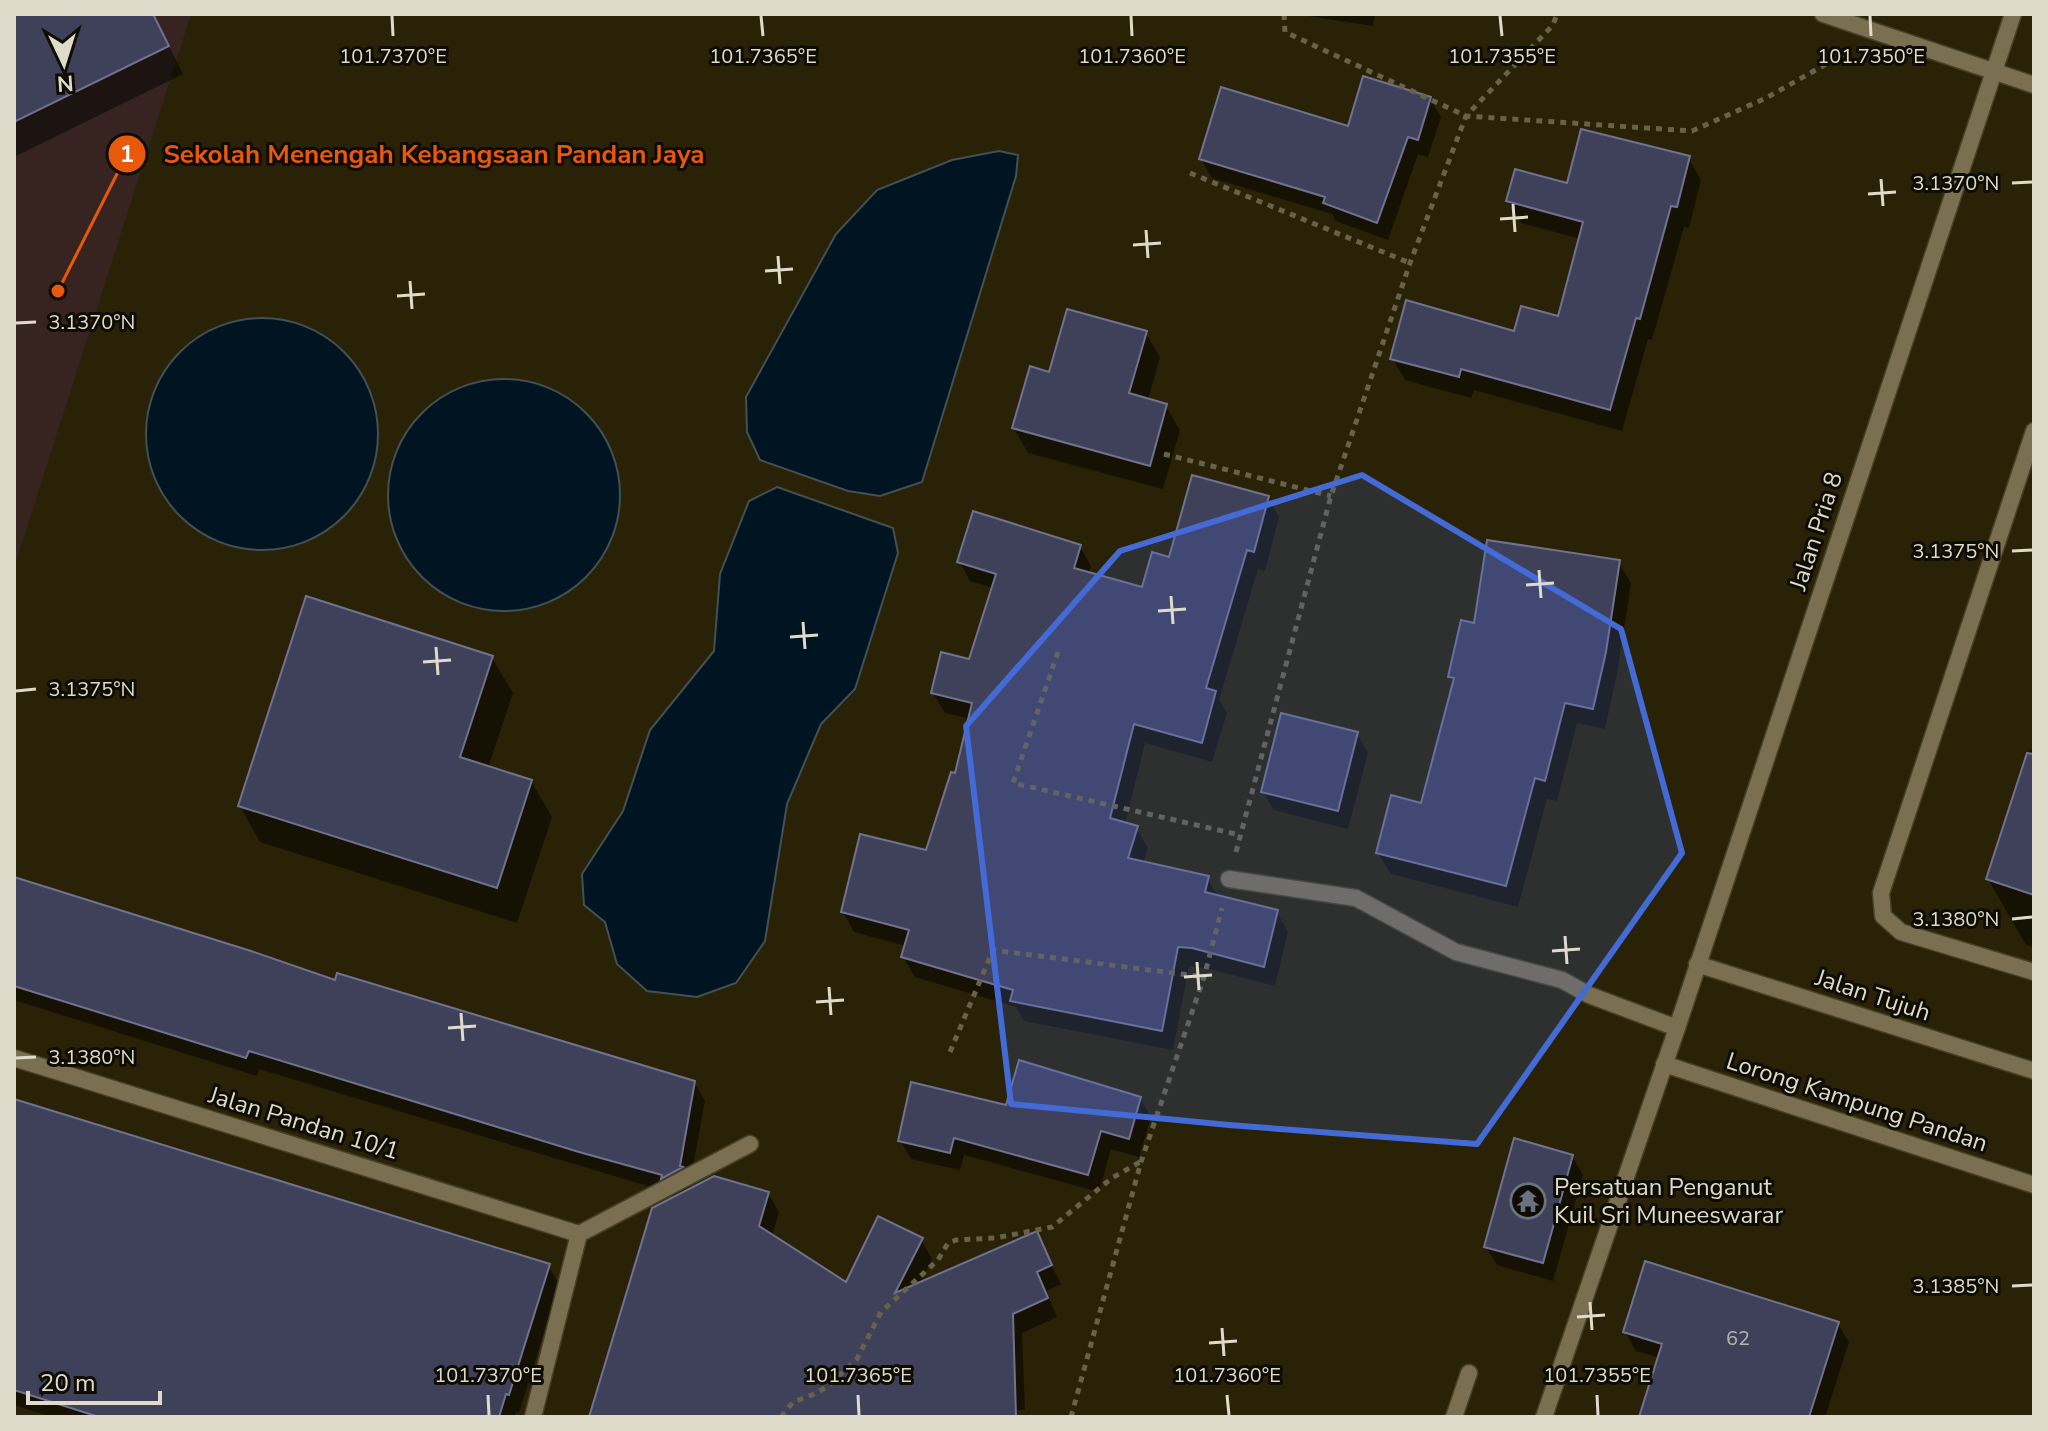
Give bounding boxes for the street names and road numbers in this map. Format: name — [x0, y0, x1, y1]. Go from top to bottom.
street label: Jalan Pria 8 — [1782, 468, 1850, 595]
street label: Jalan Tujuh — [1810, 961, 1935, 1029]
street label: Lorong Kampung Pandan — [1722, 1045, 1992, 1159]
street label: Jalan Pandan 10/1 — [204, 1079, 403, 1167]

